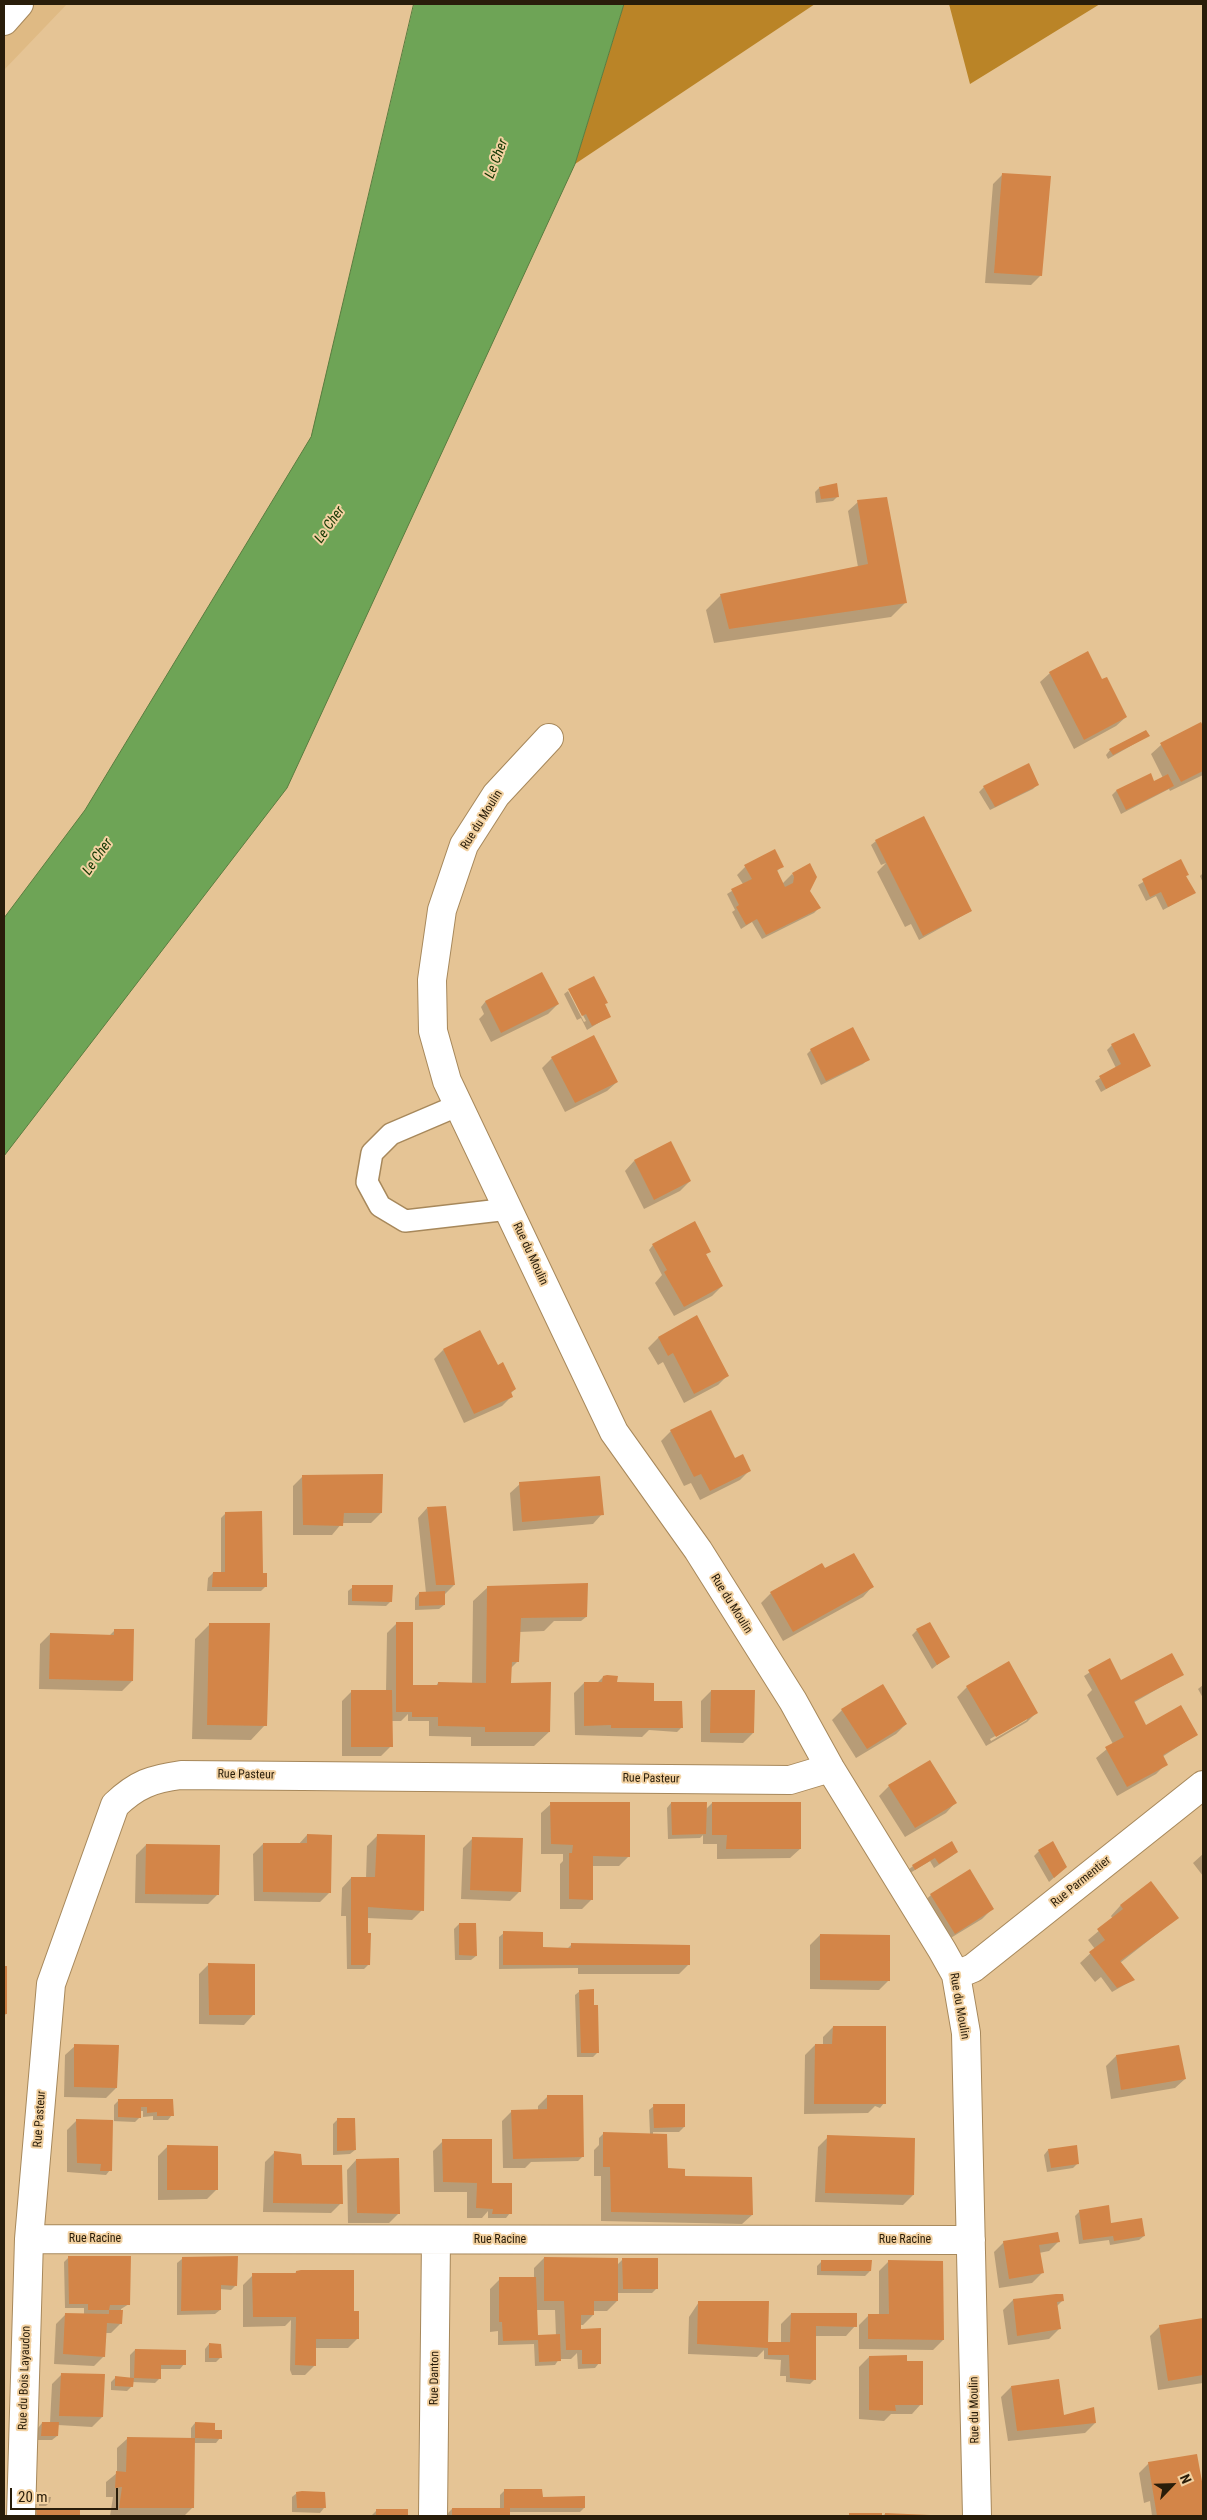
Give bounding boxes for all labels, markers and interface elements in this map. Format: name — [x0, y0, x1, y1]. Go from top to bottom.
water label: Le Cher — [482, 137, 512, 181]
water label: Le Cher — [311, 503, 349, 547]
street label: Rue du Moulin — [458, 788, 506, 852]
water label: Le Cher — [79, 835, 117, 879]
street label: Rue du Moulin — [509, 1220, 551, 1288]
street label: Rue du Moulin — [707, 1572, 755, 1636]
street label: Rue Pasteur — [217, 1767, 275, 1783]
street label: Rue Pasteur — [622, 1771, 680, 1787]
street label: Rue Parmentier — [1048, 1854, 1114, 1910]
street label: Rue du Moulin — [946, 1972, 972, 2040]
street label: Rue Pasteur — [31, 2090, 49, 2148]
street label: Rue Racine — [69, 2232, 121, 2246]
street label: Rue Racine — [474, 2233, 526, 2247]
street label: Rue Racine — [879, 2233, 931, 2247]
street label: Rue du Bois Layaudon — [16, 2326, 34, 2430]
street label: Rue Danton — [427, 2351, 443, 2405]
street label: Rue du Moulin — [967, 2376, 983, 2444]
north arrow — [1147, 2460, 1197, 2510]
text: N — [1177, 2472, 1195, 2486]
scale bar — [12, 2478, 120, 2510]
text: 20 m — [18, 2488, 48, 2506]

